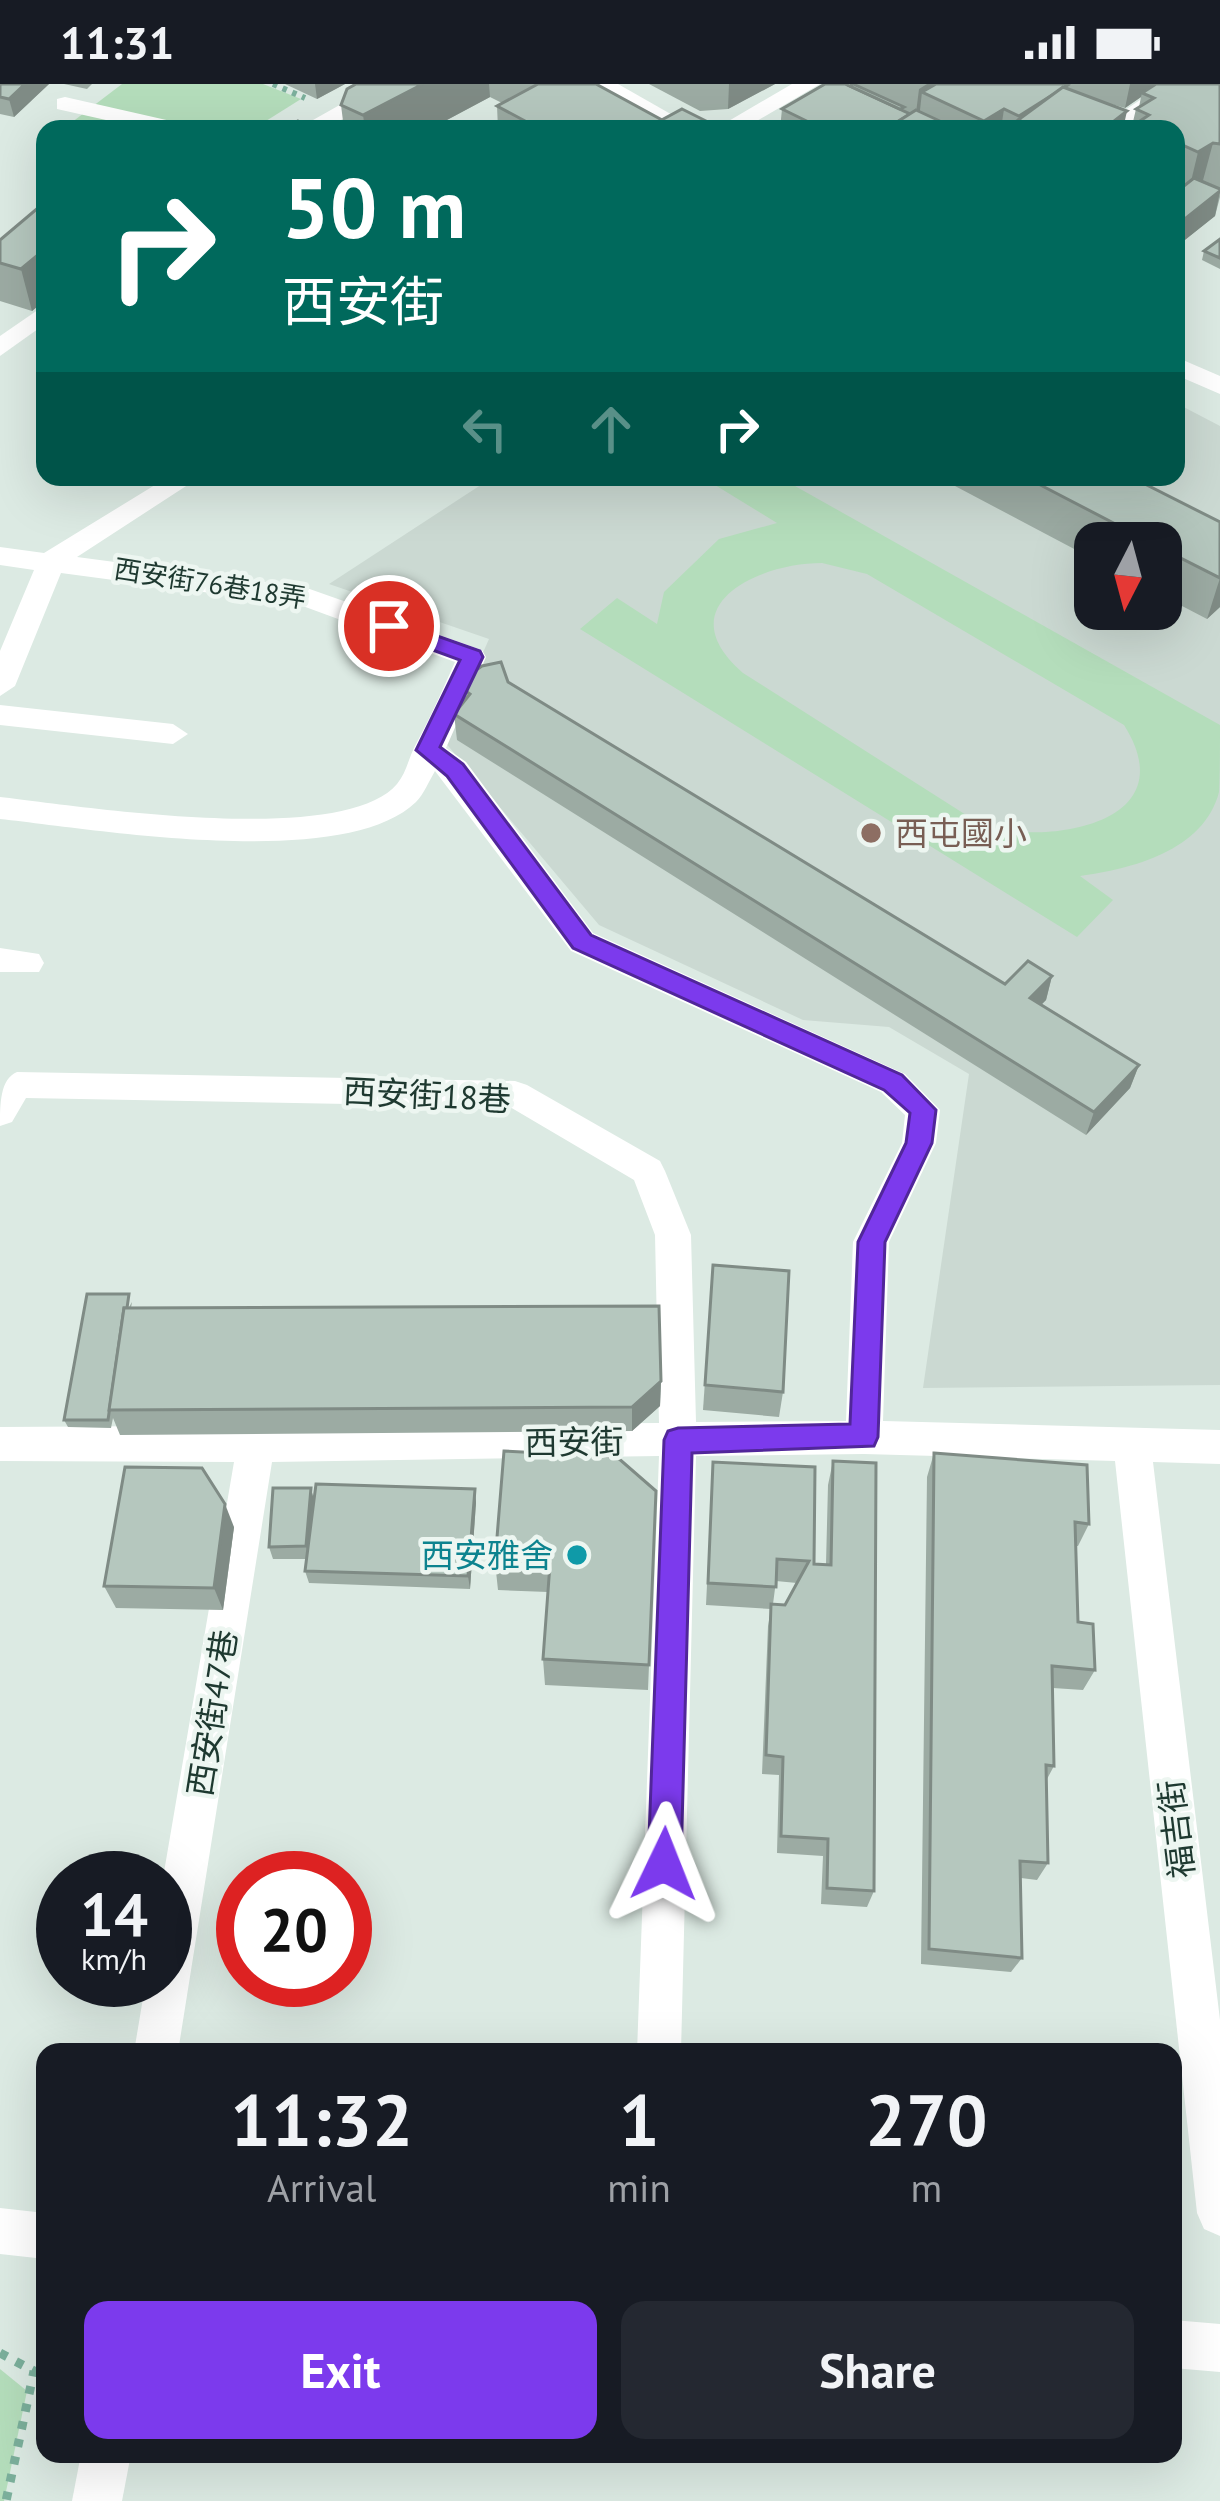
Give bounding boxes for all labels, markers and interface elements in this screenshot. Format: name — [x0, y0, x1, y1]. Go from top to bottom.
text: 11:31 — [60, 13, 174, 71]
text: 50 m — [282, 152, 466, 261]
icon: right — [84, 168, 240, 324]
text: 西安街 — [282, 266, 444, 336]
icon: left — [452, 396, 518, 462]
icon: ahead — [578, 396, 644, 462]
icon: right — [704, 396, 770, 462]
north arrow — [1074, 522, 1182, 630]
map controls — [1074, 522, 1182, 630]
street label: 西安街76巷18弄 — [112, 551, 309, 615]
pin — [338, 575, 440, 677]
icon: arrive — [356, 593, 422, 659]
place label: 西屯國小 — [895, 811, 1027, 854]
marker: 西屯國小 — [858, 820, 884, 846]
street label: 西安街18巷 — [342, 1069, 512, 1120]
street label: 西安街 — [524, 1419, 624, 1464]
place label: 西安雅舍 — [421, 1533, 553, 1576]
marker: 西安雅舍 — [564, 1542, 590, 1568]
street label: 西安街47巷 — [177, 1627, 246, 1799]
street label: 福吉街 — [1148, 1777, 1203, 1881]
position arrow — [601, 1801, 727, 1927]
speed limit sign: 20 — [216, 1851, 372, 2007]
text: 14 — [80, 1875, 148, 1953]
text: km/h — [81, 1939, 147, 1978]
text: 11:32 — [230, 2073, 413, 2166]
text: 1 — [619, 2073, 660, 2166]
text: 270 — [865, 2073, 988, 2166]
text: Arrival — [267, 2162, 376, 2213]
text: min — [607, 2162, 671, 2213]
text: m — [911, 2162, 942, 2213]
button: Exit — [84, 2301, 597, 2439]
button: Share — [621, 2301, 1134, 2439]

